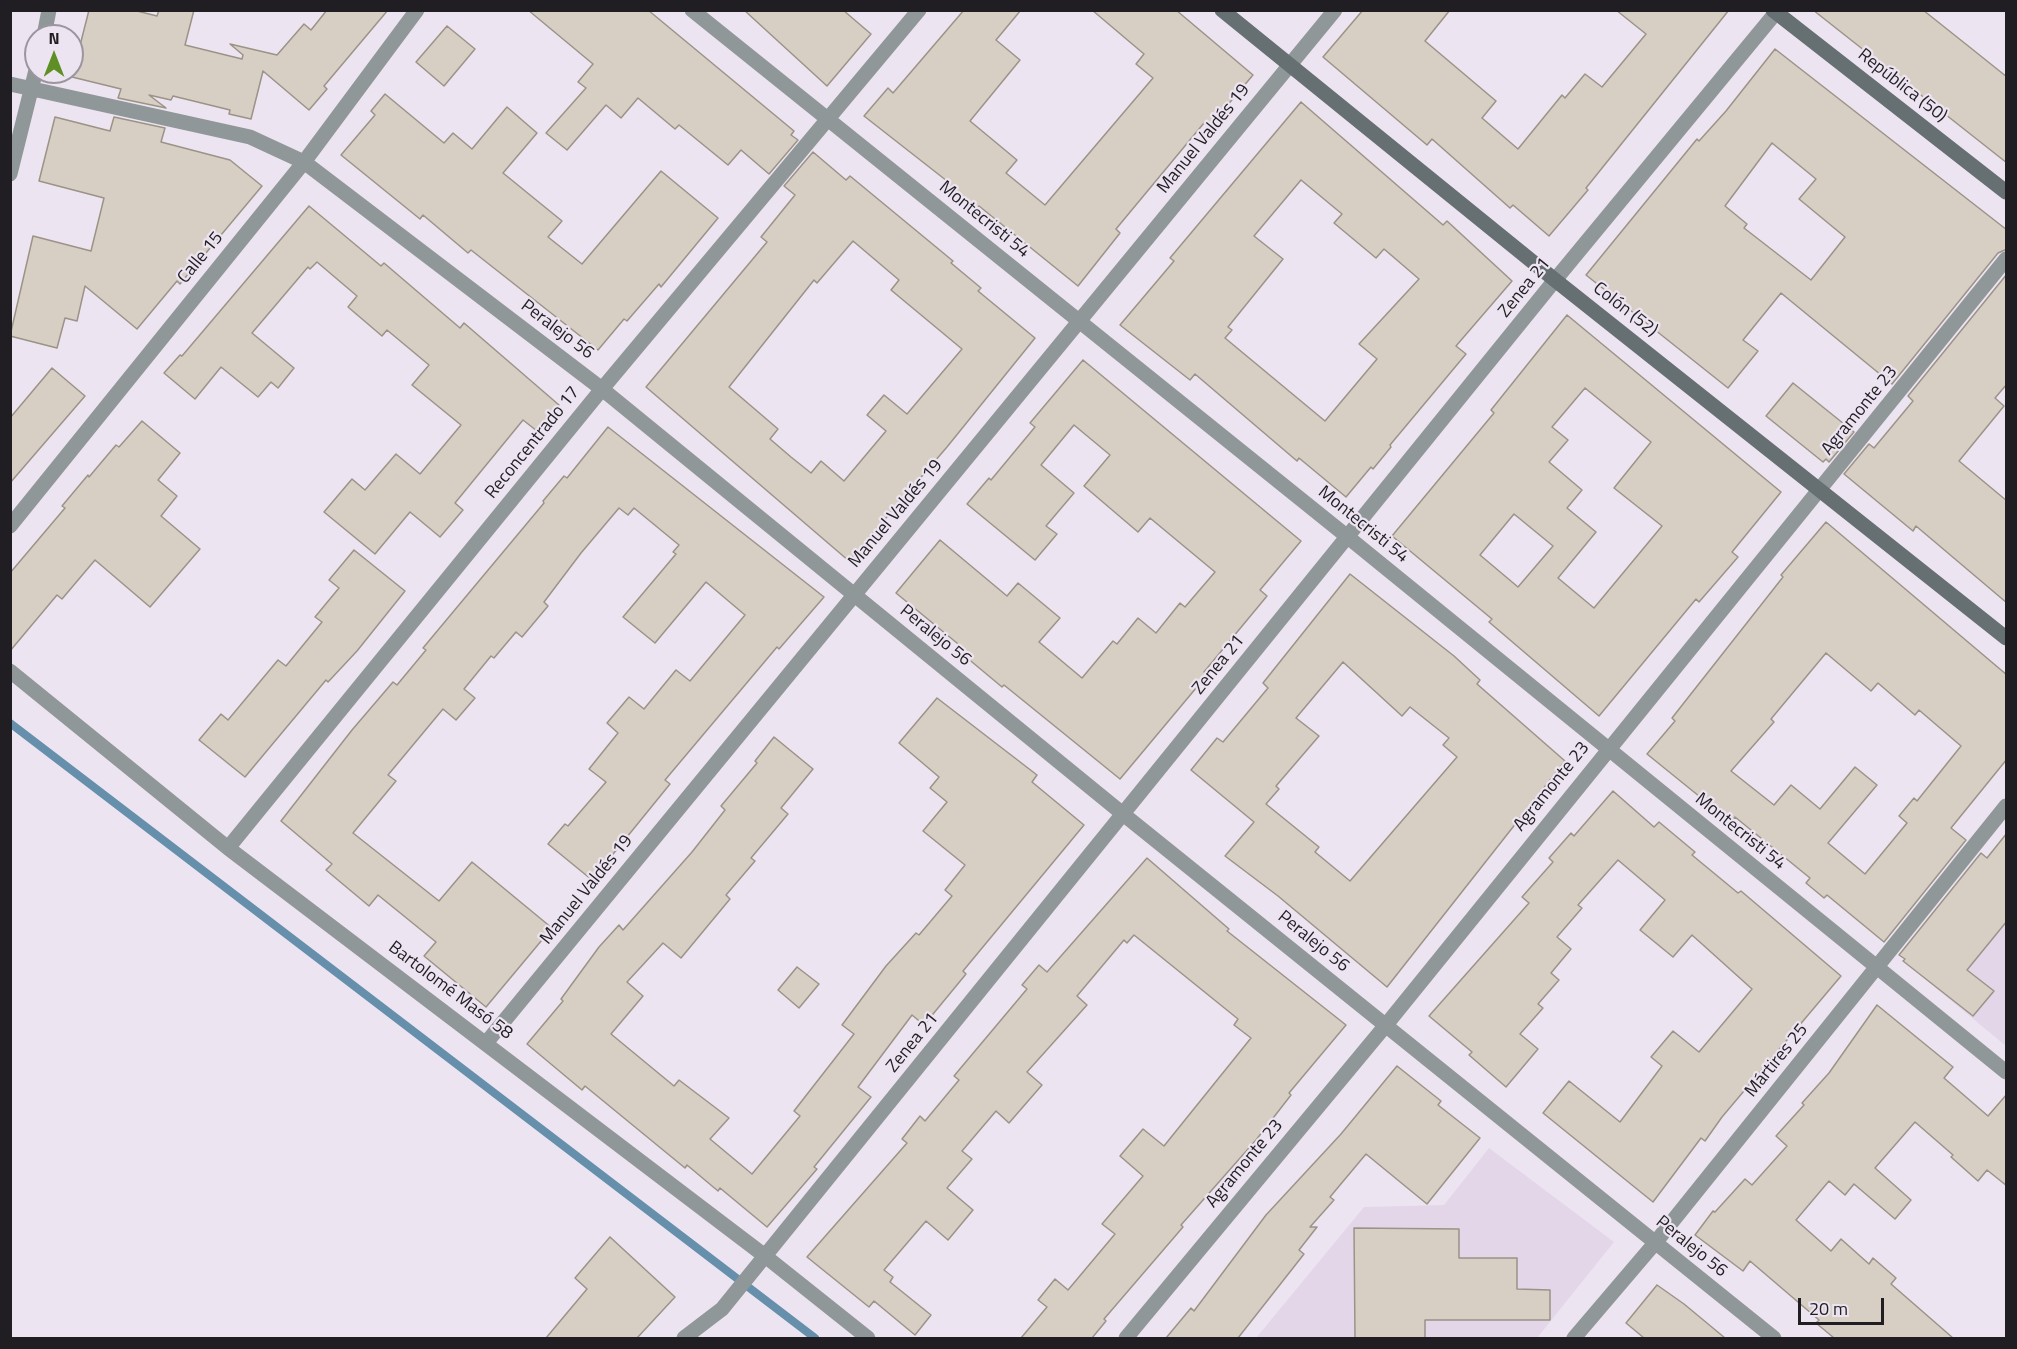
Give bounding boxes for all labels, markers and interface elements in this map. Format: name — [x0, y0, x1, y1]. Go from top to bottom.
north arrow — [24, 24, 84, 84]
text: N — [48, 26, 60, 50]
street label: República (50) — [1853, 45, 1951, 127]
street label: Manuel Valdés 19 — [1153, 80, 1255, 198]
street label: Montecristi 54 — [934, 177, 1034, 263]
street label: Calle 15 — [174, 228, 228, 288]
street label: Zenea 21 — [1494, 254, 1556, 322]
street label: Colón (52) — [1588, 278, 1662, 342]
street label: Peralejo 56 — [516, 296, 598, 364]
street label: Agramonte 23 — [1817, 362, 1903, 460]
street label: Reconcentrado 17 — [481, 383, 585, 503]
street label: Manuel Valdés 19 — [844, 455, 948, 573]
street label: Montecristi 54 — [1313, 482, 1413, 568]
street label: Peralejo 56 — [895, 601, 975, 671]
street label: Zenea 21 — [1188, 631, 1250, 699]
street label: Agramonte 23 — [1509, 738, 1595, 836]
street label: Montecristi 54 — [1690, 789, 1790, 875]
street label: Manuel Valdés 19 — [536, 831, 638, 949]
street label: Peralejo 56 — [1273, 907, 1353, 977]
street label: Bartolomé Masó 58 — [384, 937, 516, 1045]
street label: Zenea 21 — [882, 1009, 944, 1077]
street label: Mártires 25 — [1741, 1020, 1813, 1102]
street label: Agramonte 23 — [1202, 1115, 1288, 1213]
street label: Peralejo 56 — [1651, 1212, 1731, 1282]
scale bar — [1801, 1286, 1886, 1324]
text: 20 m — [1809, 1295, 1848, 1322]

